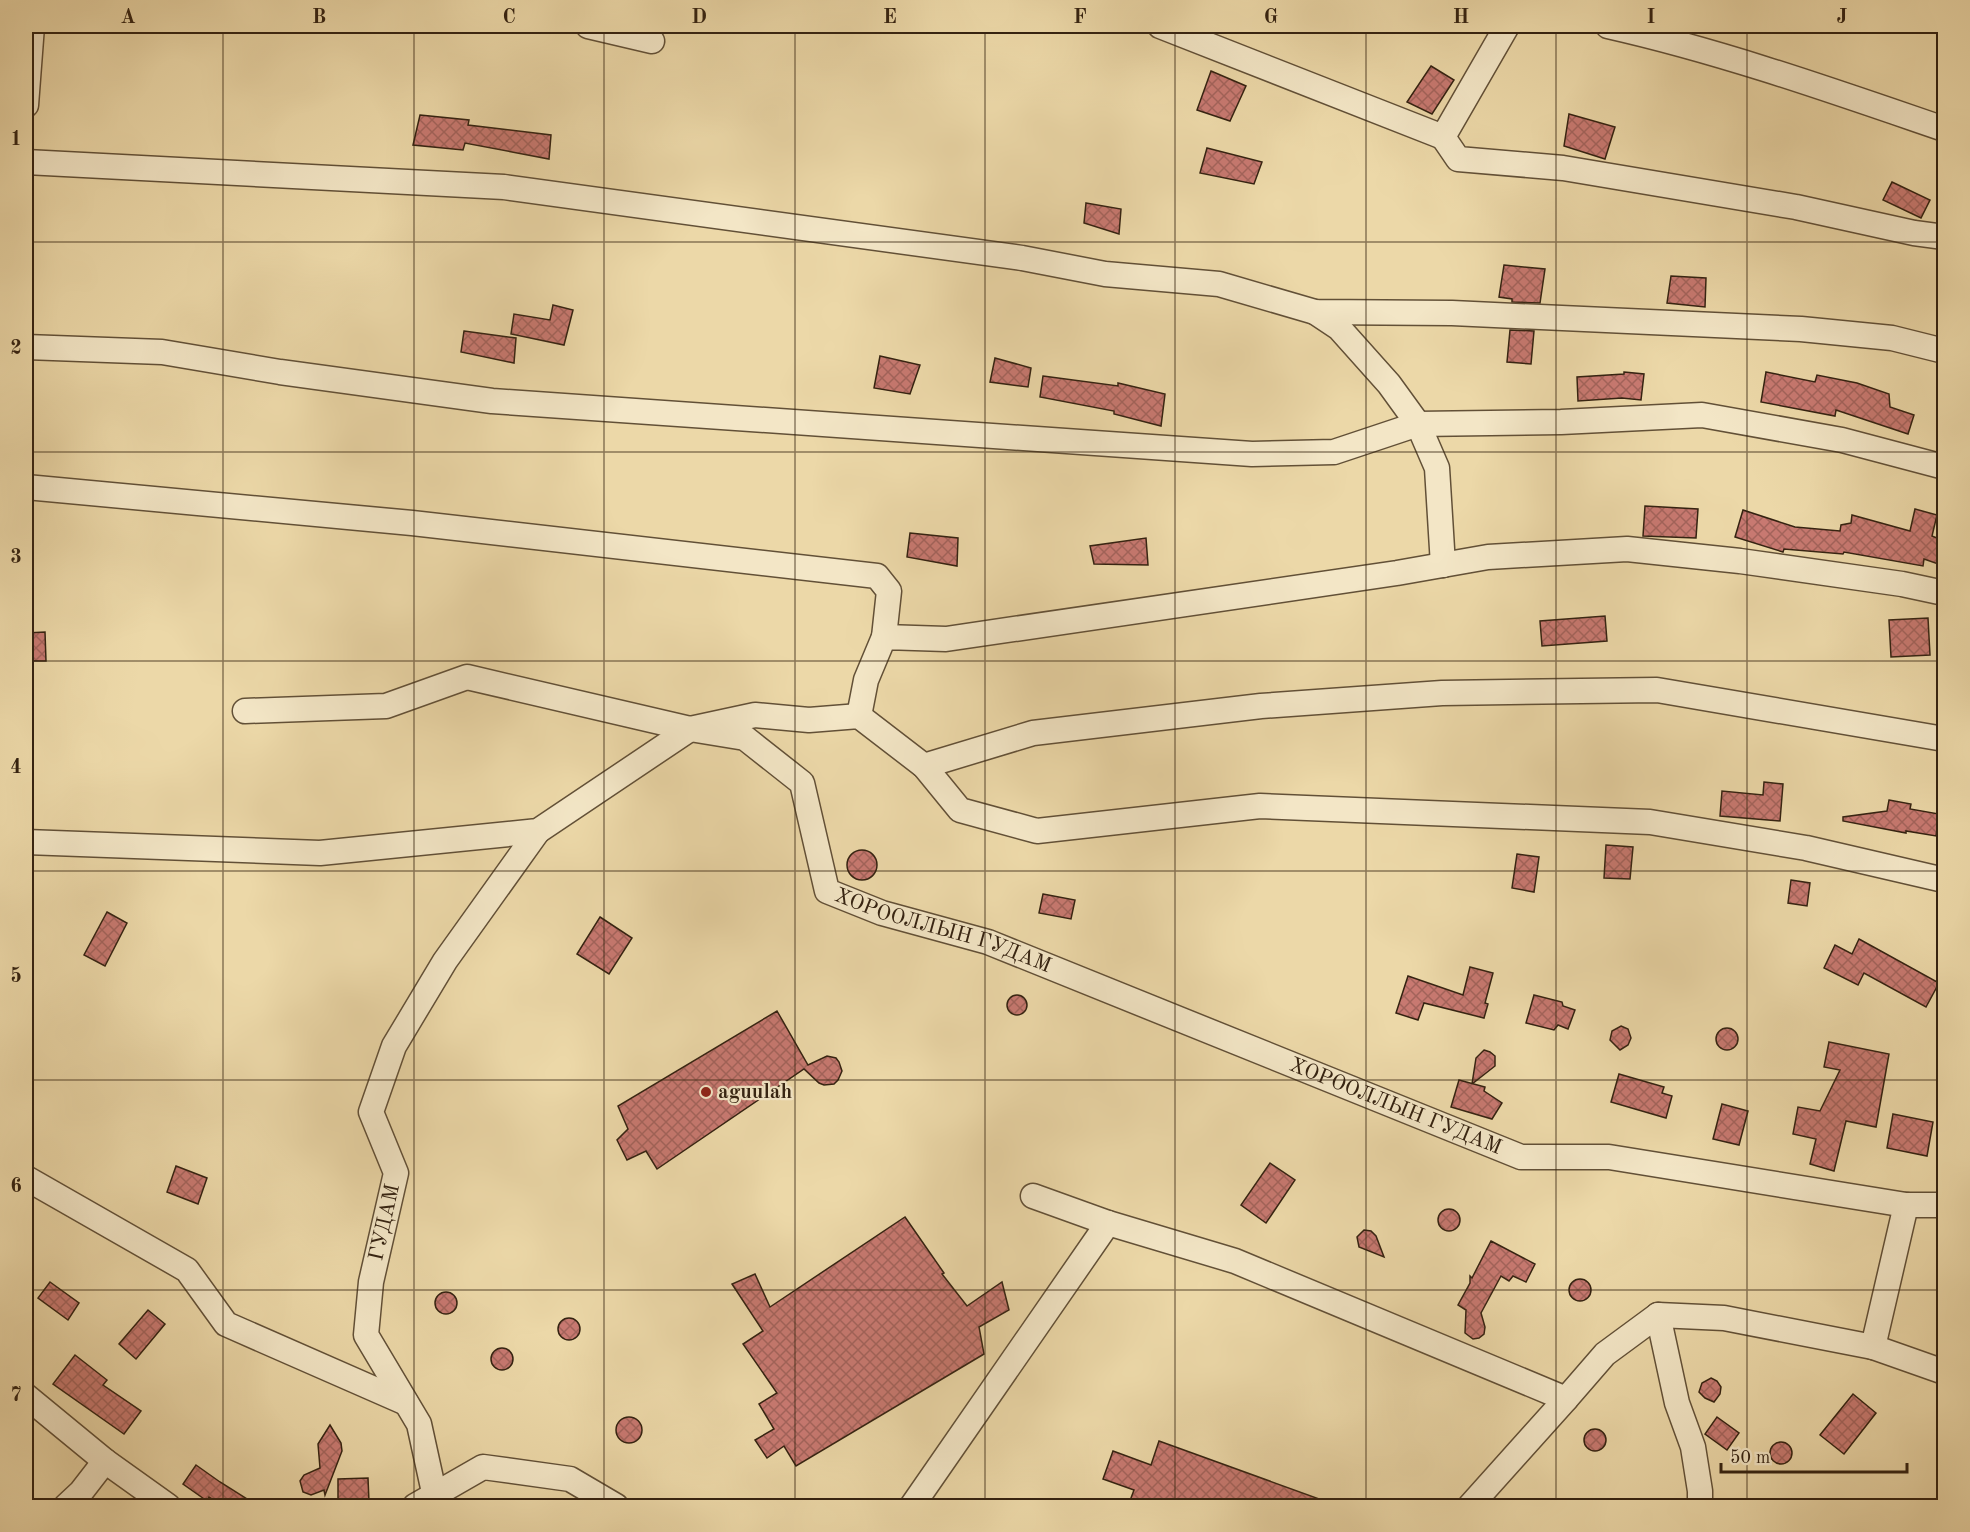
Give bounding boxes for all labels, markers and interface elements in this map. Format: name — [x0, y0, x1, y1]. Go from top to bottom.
text: A — [120, 8, 136, 28]
text: B — [312, 8, 326, 28]
text: C — [502, 8, 516, 28]
text: D — [691, 8, 707, 28]
text: E — [883, 8, 897, 28]
text: F — [1073, 8, 1087, 28]
text: G — [1264, 8, 1278, 28]
text: H — [1453, 8, 1469, 28]
text: I — [1647, 8, 1655, 28]
text: J — [1837, 8, 1848, 28]
text: 1 — [10, 130, 22, 150]
text: 2 — [10, 339, 22, 359]
text: 3 — [10, 548, 22, 568]
text: 4 — [10, 758, 22, 778]
street label: ХОРООЛЛЫН ГУДАМ — [832, 885, 1054, 977]
text: 5 — [10, 966, 22, 987]
street label: ХОРООЛЛЫН ГУДАМ — [1286, 1054, 1505, 1159]
place label: aguulah — [718, 1082, 793, 1103]
marker: aguulah — [699, 1085, 713, 1099]
text: 6 — [10, 1177, 22, 1197]
street label: ГУДАМ — [366, 1182, 404, 1263]
text: 7 — [10, 1386, 22, 1406]
scale bar — [1721, 1436, 1907, 1474]
text: 50 m — [1730, 1449, 1770, 1467]

